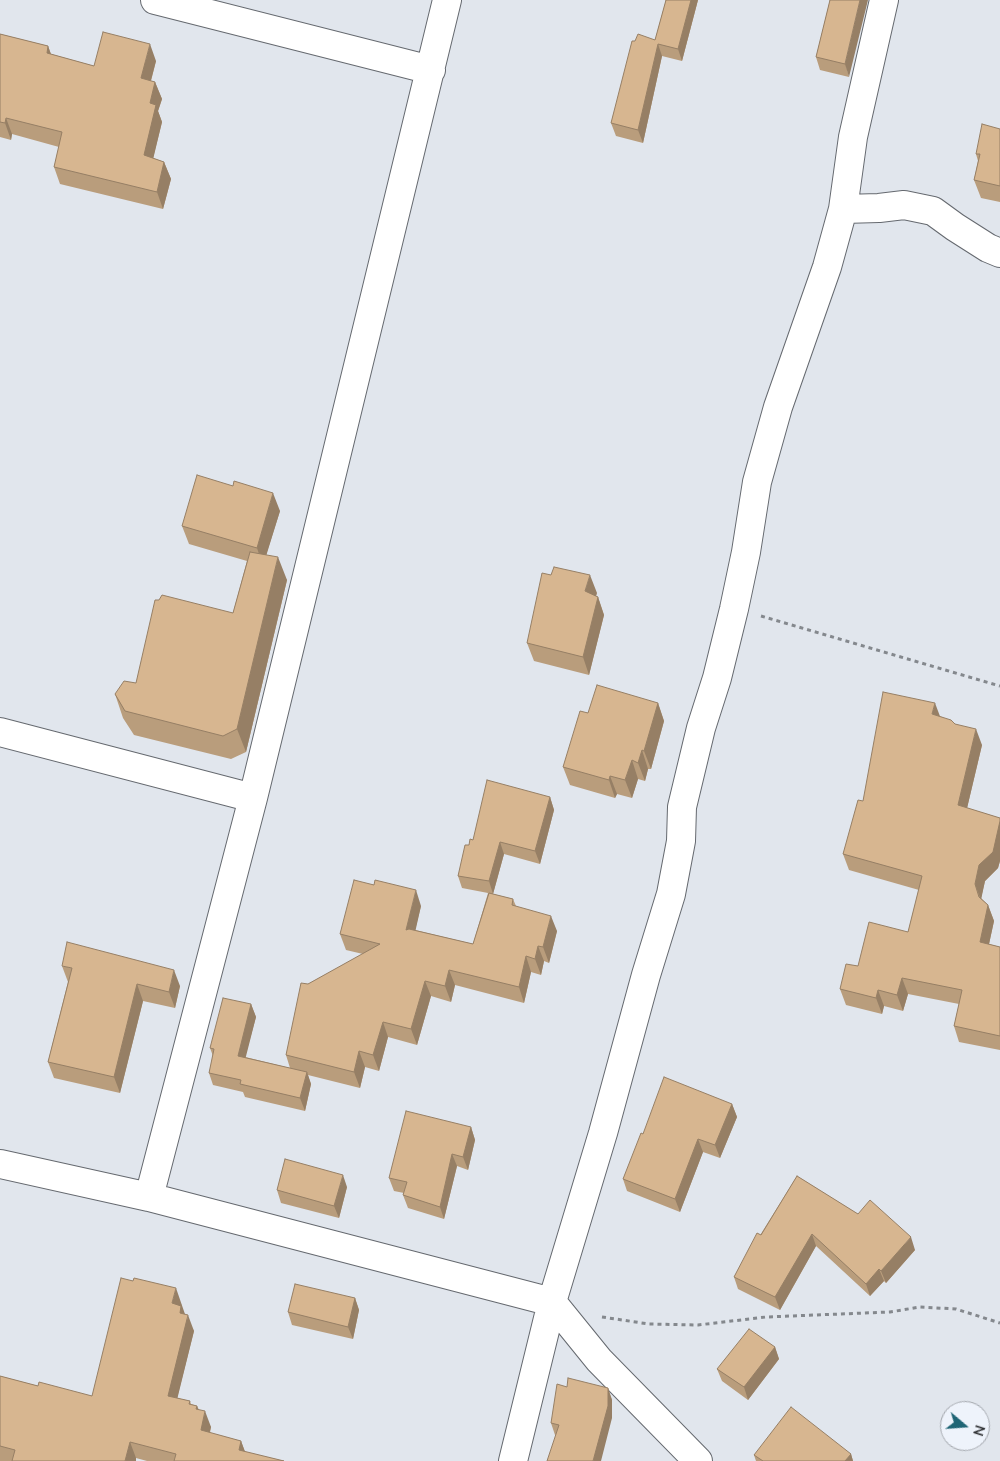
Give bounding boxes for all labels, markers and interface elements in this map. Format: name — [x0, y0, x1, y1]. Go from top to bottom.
north arrow — [940, 1401, 990, 1451]
text: N — [968, 1423, 989, 1438]

